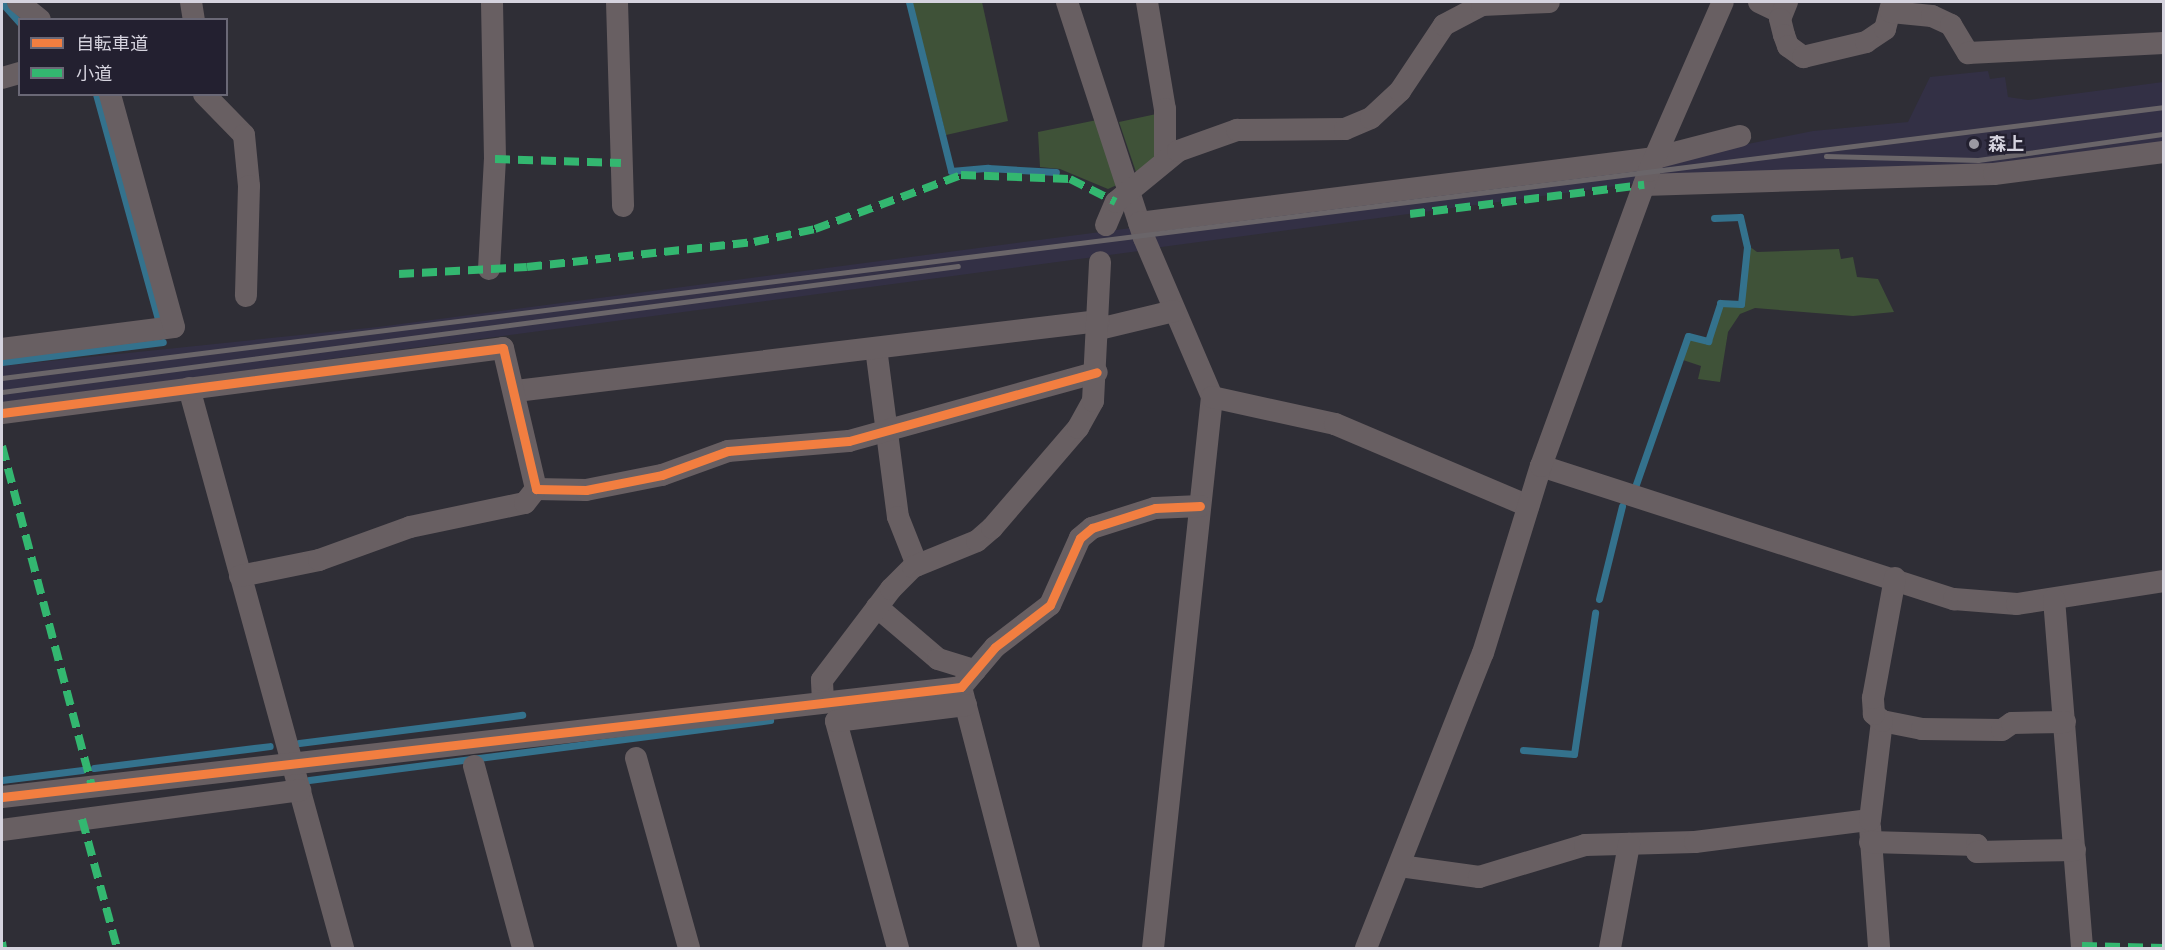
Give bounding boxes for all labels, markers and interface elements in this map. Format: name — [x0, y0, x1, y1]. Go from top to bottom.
legend — [18, 18, 228, 96]
text: 自転車道 — [76, 31, 148, 56]
text: 小道 — [76, 61, 112, 86]
place label: 森上 — [1988, 133, 2024, 155]
marker: 森上 — [1965, 135, 1983, 153]

